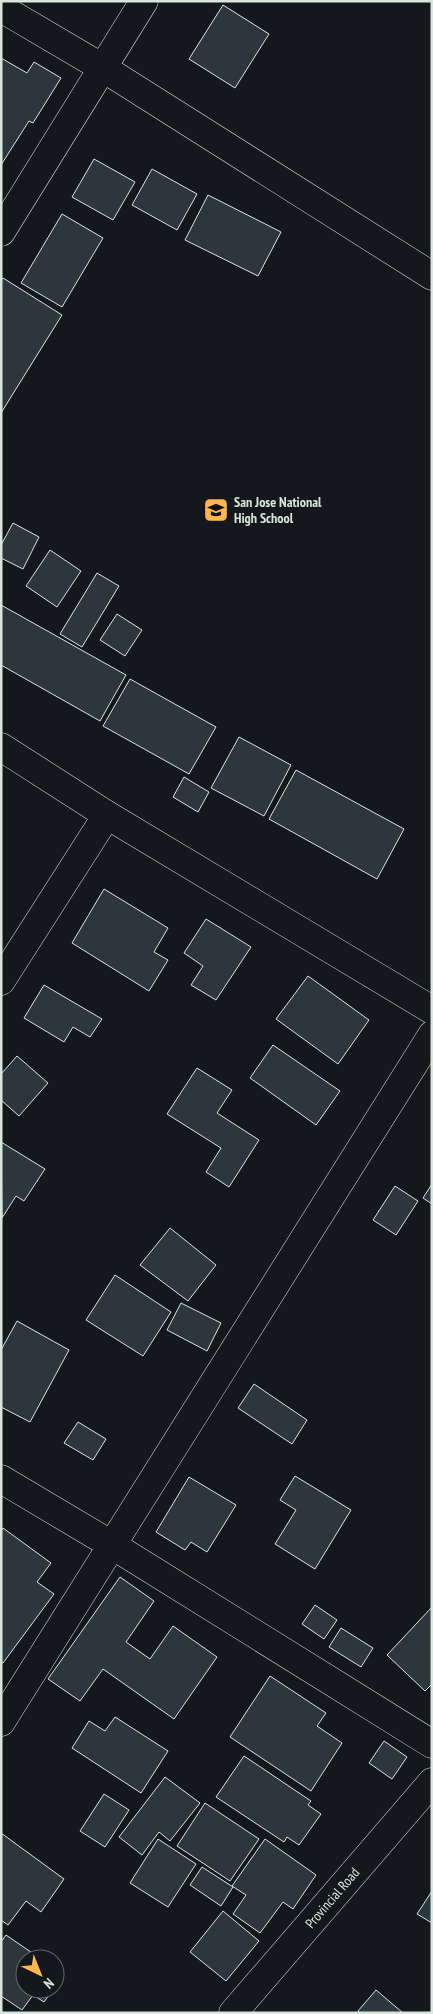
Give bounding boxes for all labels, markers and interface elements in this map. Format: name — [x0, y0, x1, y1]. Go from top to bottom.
place label: San Jose National High School — [234, 493, 322, 527]
school or university icon: San Jose National High School — [203, 497, 229, 523]
street label: Provincial Road — [301, 1864, 363, 1932]
north arrow — [15, 1949, 65, 1999]
text: N — [40, 1974, 58, 1993]

